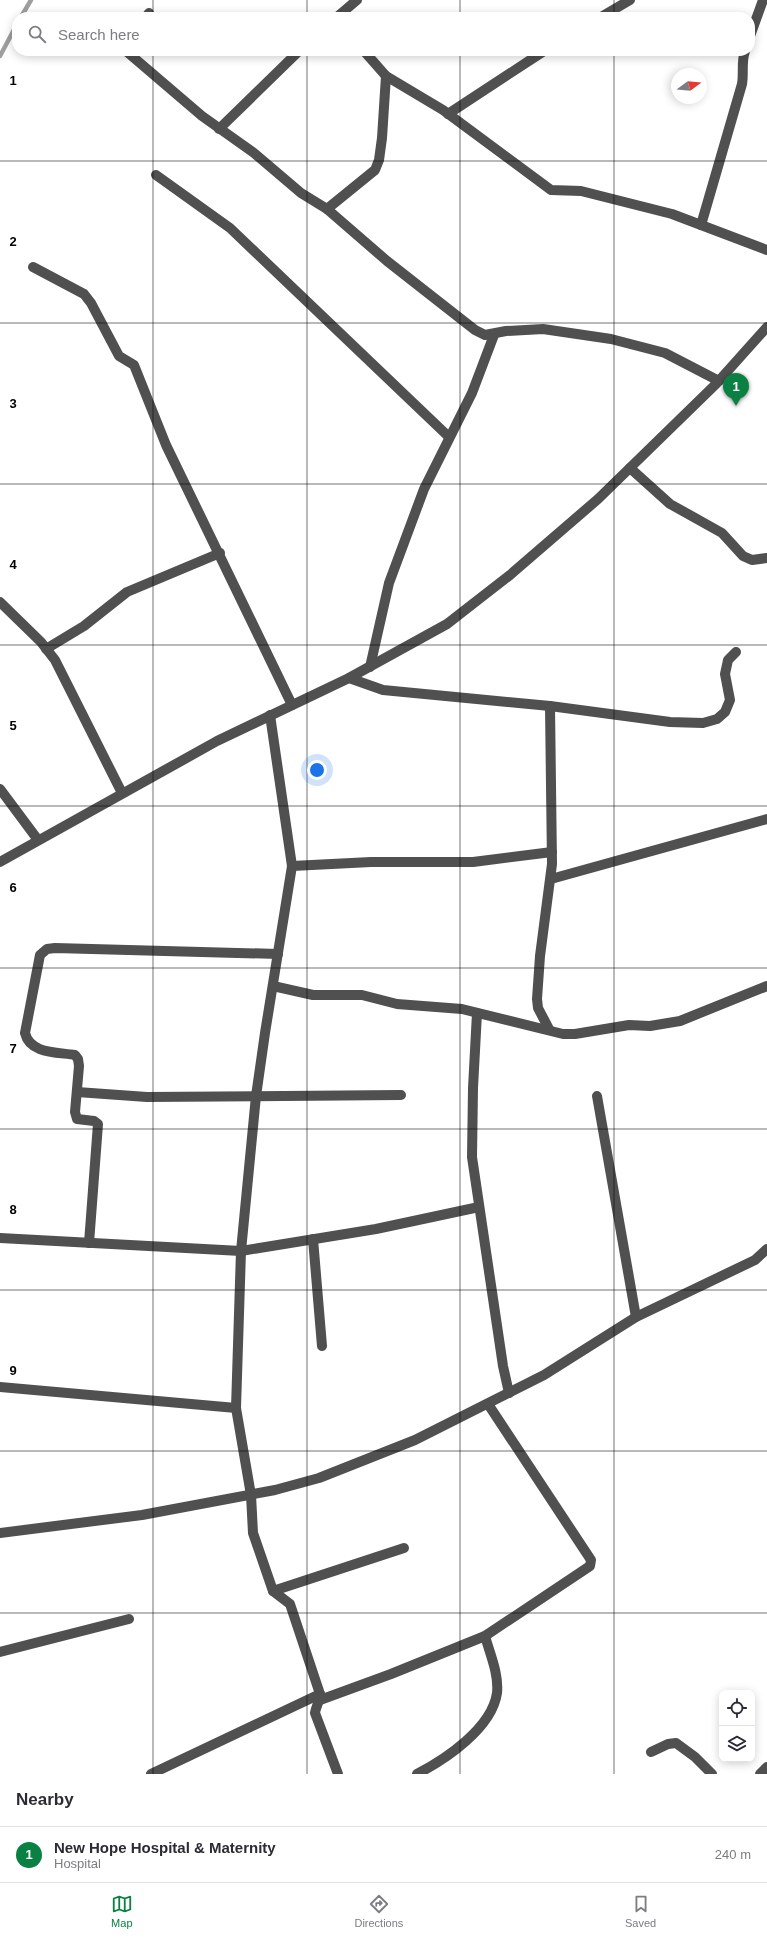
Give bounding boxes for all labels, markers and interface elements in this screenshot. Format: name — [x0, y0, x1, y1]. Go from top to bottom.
search box — [12, 12, 755, 56]
icon: search — [26, 23, 48, 45]
text: Search here — [58, 26, 140, 43]
north arrow — [671, 68, 707, 104]
text: 1 — [9, 73, 17, 88]
text: 2 — [9, 234, 17, 249]
pin: 1 — [723, 373, 749, 406]
text: 3 — [9, 396, 17, 411]
text: 4 — [9, 557, 17, 572]
text: 5 — [9, 718, 17, 733]
your location — [307, 760, 327, 780]
text: 6 — [9, 880, 17, 895]
text: 7 — [9, 1041, 17, 1056]
text: 8 — [9, 1202, 17, 1217]
text: 9 — [9, 1363, 17, 1378]
map controls — [719, 1690, 755, 1762]
button: locate — [719, 1690, 755, 1726]
button: layers — [719, 1726, 755, 1762]
text: Nearby — [16, 1790, 74, 1809]
text: New Hope Hospital & Maternity — [54, 1839, 276, 1856]
text: 1 — [25, 1847, 33, 1862]
text: 240 m — [715, 1847, 751, 1862]
text: Hospital — [54, 1856, 101, 1871]
tab: Map — [111, 1893, 133, 1929]
tab: Directions — [354, 1893, 403, 1929]
tab: Saved — [625, 1893, 656, 1929]

